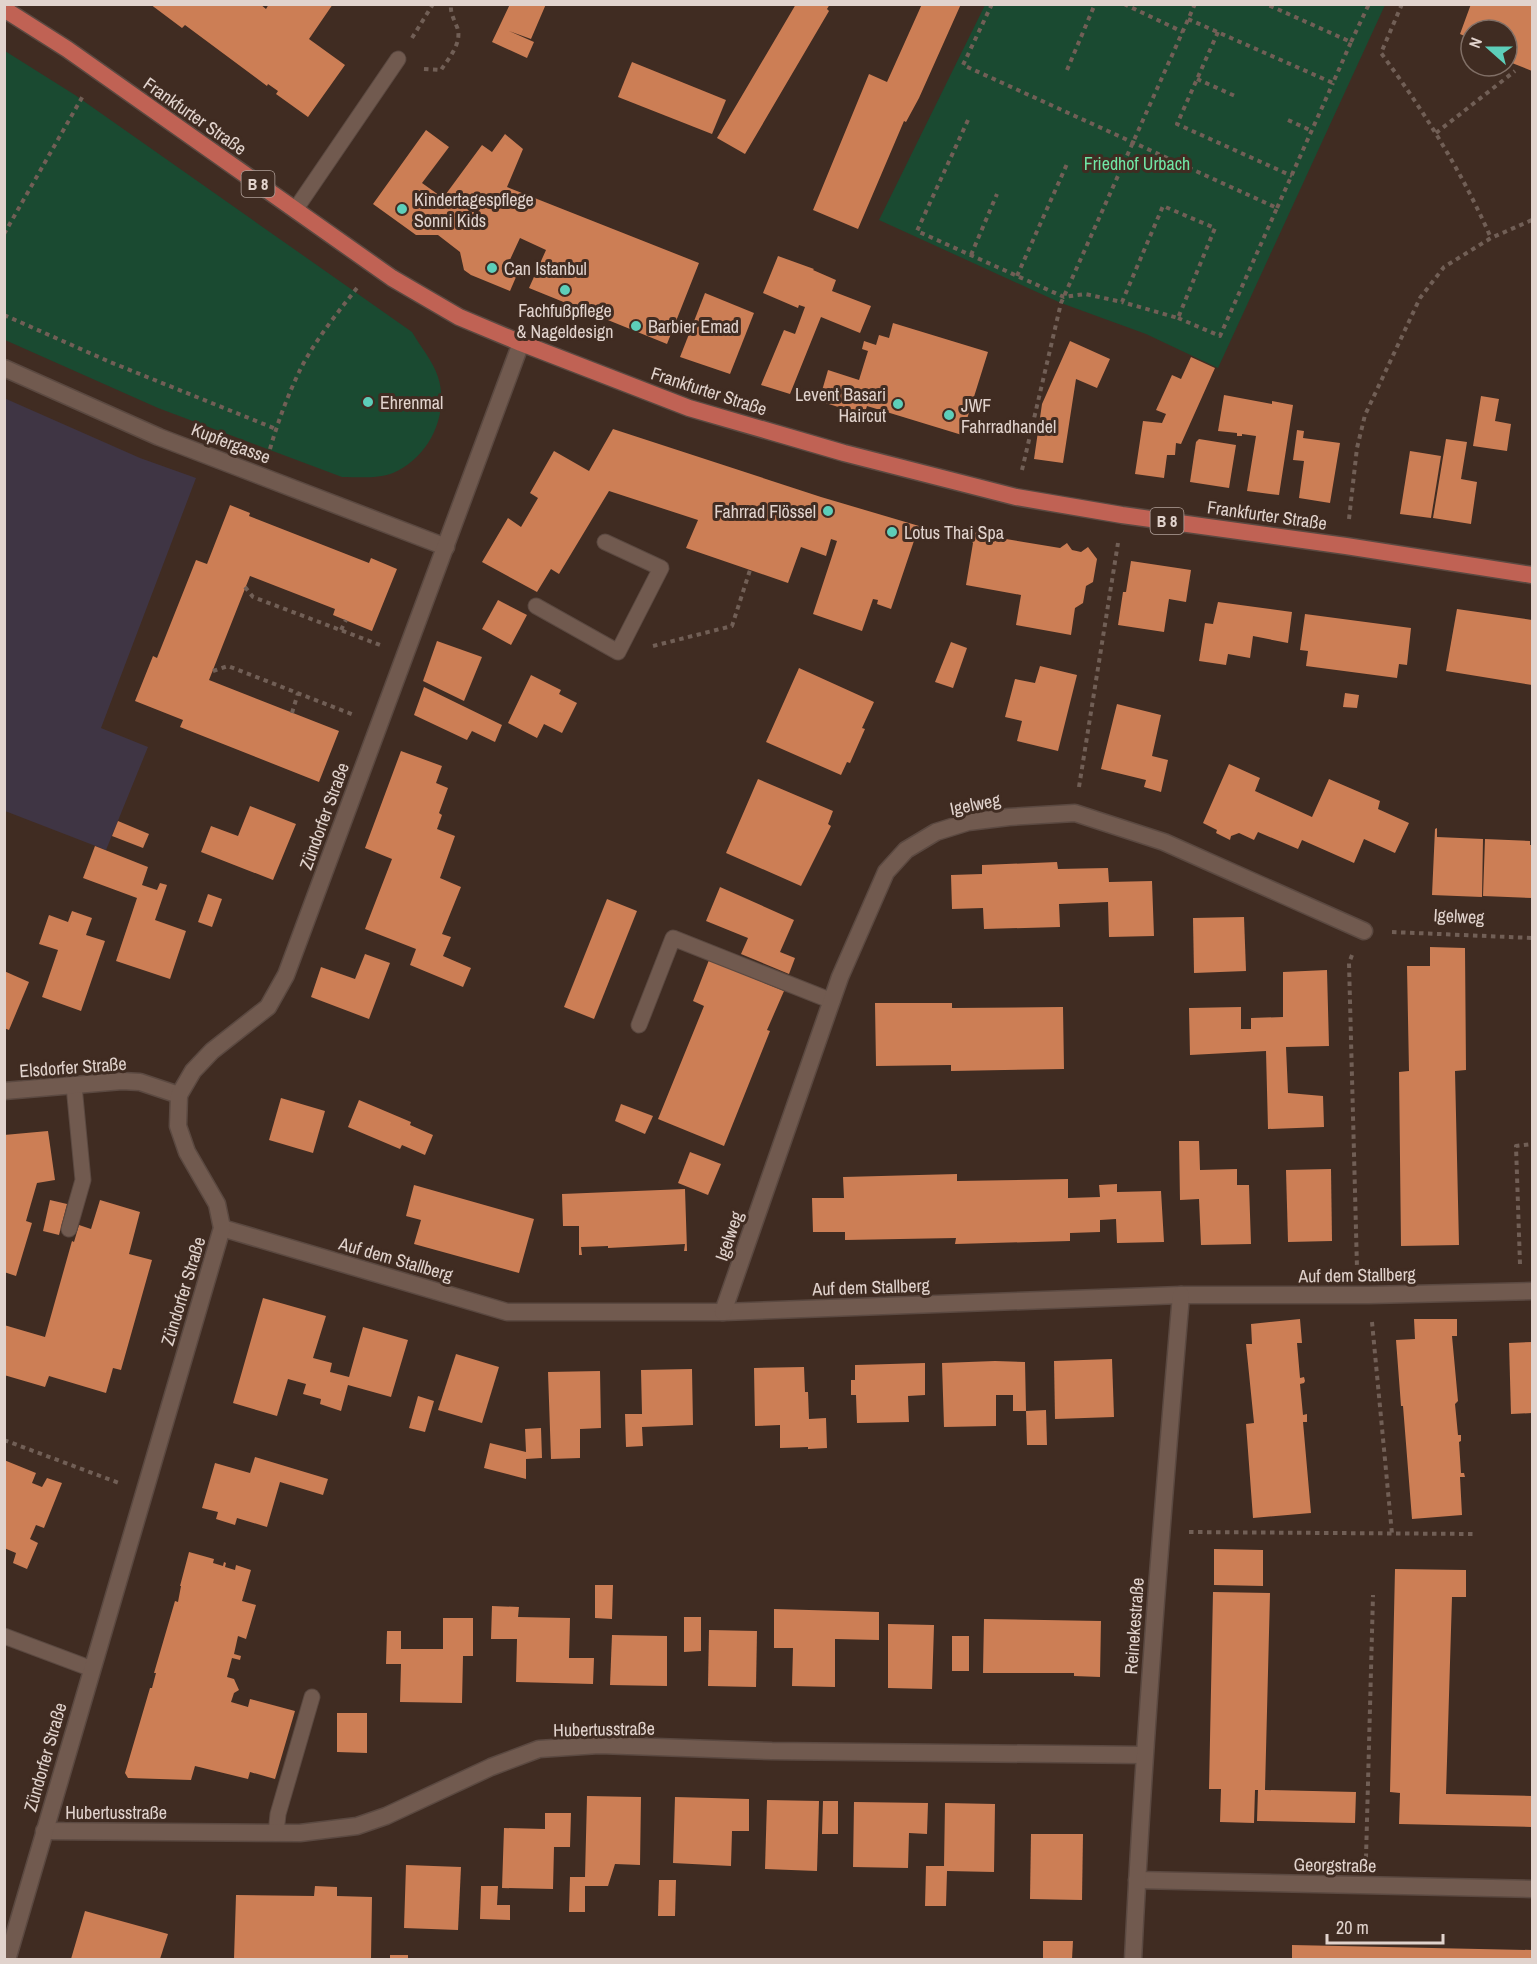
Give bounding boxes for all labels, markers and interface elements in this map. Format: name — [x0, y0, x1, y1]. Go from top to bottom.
north arrow — [1459, 18, 1519, 78]
text: N — [1463, 34, 1487, 51]
street label: Frankfurter Straße — [138, 71, 252, 161]
park label: Friedhof Urbach — [1084, 151, 1190, 176]
road number: B 8 — [242, 171, 274, 197]
place label: Kindertagespflege Sonni Kids — [414, 187, 534, 233]
marker: Kindertagespflege Sonni Kids — [395, 202, 409, 216]
place label: Can Istanbul — [504, 256, 587, 281]
marker: Can Istanbul — [485, 261, 499, 275]
marker: Fachfußpflege & Nageldesign — [558, 283, 572, 297]
place label: Fachfußpflege & Nageldesign — [517, 298, 613, 344]
place label: Barbier Emad — [648, 314, 739, 339]
marker: Barbier Emad — [629, 319, 643, 333]
street label: Frankfurter Straße — [648, 360, 770, 422]
place label: Levent Basari Haircut — [795, 382, 886, 428]
place label: Ehrenmal — [380, 390, 443, 415]
place label: JWF Fahrradhandel — [961, 393, 1056, 439]
marker: Ehrenmal — [361, 395, 375, 409]
marker: Levent Basari Haircut — [891, 397, 905, 411]
marker: JWF Fahrradhandel — [942, 408, 956, 422]
street label: Kupfergasse — [188, 416, 274, 470]
street label: Frankfurter Straße — [1206, 494, 1328, 536]
place label: Fahrrad Flössel — [714, 499, 816, 524]
marker: Fahrrad Flössel — [821, 504, 835, 518]
road number: B 8 — [1150, 508, 1184, 534]
place label: Lotus Thai Spa — [904, 520, 1004, 545]
marker: Lotus Thai Spa — [885, 525, 899, 539]
street label: Zündorfer Straße — [293, 759, 355, 873]
street label: Igelweg — [948, 787, 1003, 821]
street label: Igelweg — [1433, 902, 1486, 930]
street label: Elsdorfer Straße — [19, 1051, 127, 1083]
street label: Igelweg — [709, 1207, 749, 1264]
street label: Auf dem Stallberg — [335, 1231, 457, 1287]
street label: Zündorfer Straße — [155, 1234, 211, 1348]
street label: Auf dem Stallberg — [1297, 1261, 1417, 1289]
street label: Auf dem Stallberg — [811, 1272, 931, 1302]
street label: Reinekestraße — [1118, 1577, 1150, 1675]
street label: Zündorfer Straße — [17, 1700, 73, 1814]
street label: Hubertusstraße — [553, 1716, 655, 1742]
street label: Hubertusstraße — [65, 1800, 167, 1825]
street label: Georgstraße — [1293, 1852, 1377, 1878]
scale bar — [1327, 1907, 1442, 1945]
text: 20 m — [1336, 1915, 1369, 1940]

